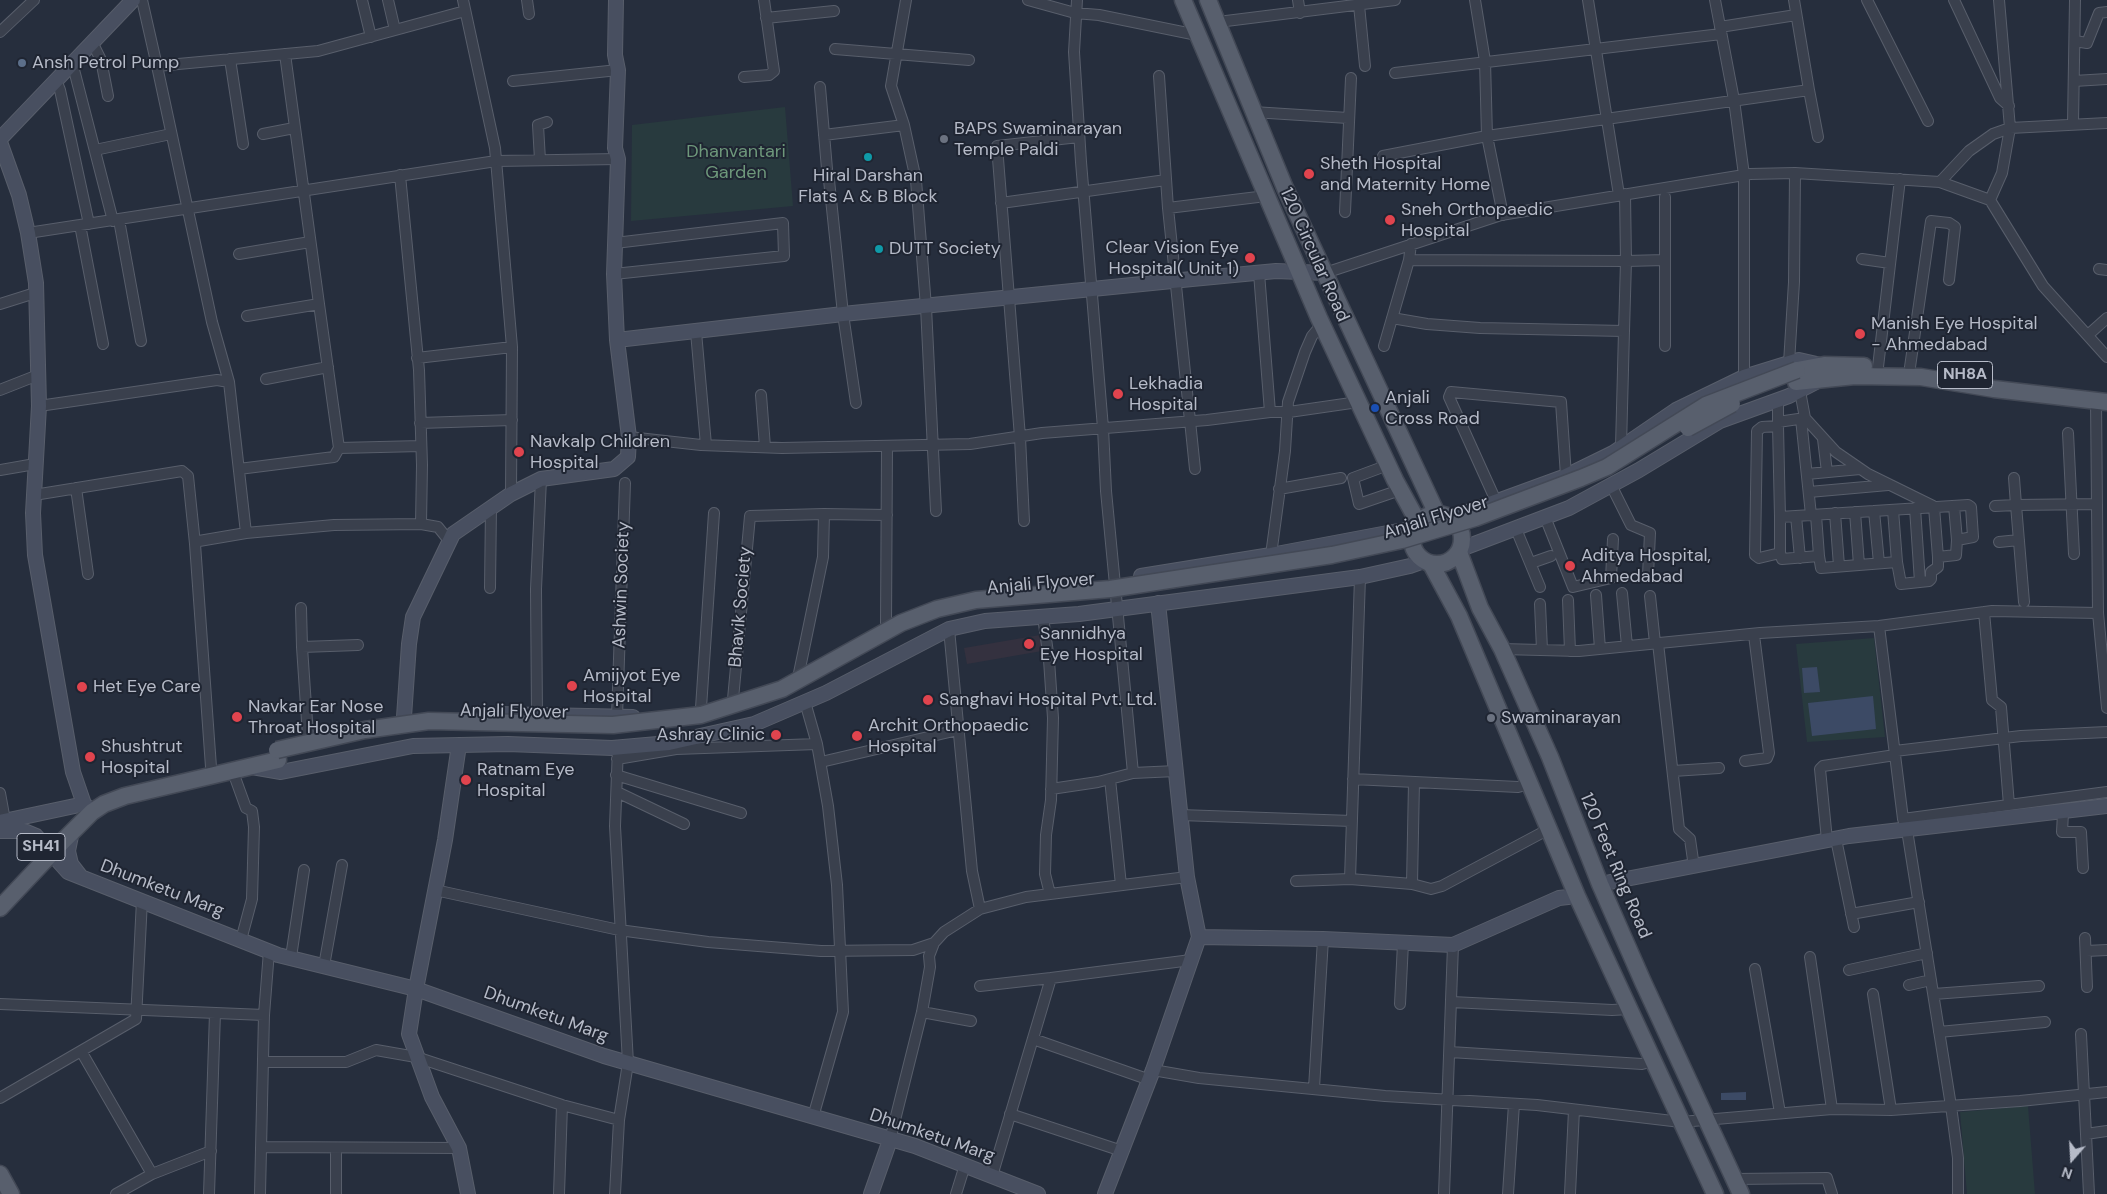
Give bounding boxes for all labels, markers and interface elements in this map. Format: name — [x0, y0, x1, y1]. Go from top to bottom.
place label: Ansh Petrol Pump — [32, 52, 179, 74]
marker: Ansh Petrol Pump — [16, 57, 28, 69]
place label: BAPS Swaminarayan Temple Paldi — [954, 118, 1122, 160]
marker: BAPS Swaminarayan Temple Paldi — [938, 133, 950, 145]
park label: Dhanvantari Garden — [686, 141, 786, 183]
marker: Hiral Darshan Flats A & B Block — [862, 151, 874, 163]
place label: Sheth Hospital and Maternity Home — [1320, 153, 1490, 195]
place label: Hiral Darshan Flats A & B Block — [798, 165, 938, 208]
marker: Sheth Hospital and Maternity Home — [1302, 167, 1316, 181]
street label: 120 Circular Road — [1275, 185, 1353, 325]
place label: Sneh Orthopaedic Hospital — [1401, 199, 1553, 242]
marker: Sneh Orthopaedic Hospital — [1383, 213, 1397, 227]
place label: Clear Vision Eye Hospital( Unit 1) — [1106, 237, 1239, 280]
place label: DUTT Society — [889, 238, 1001, 260]
marker: DUTT Society — [873, 243, 885, 255]
marker: Clear Vision Eye Hospital( Unit 1) — [1243, 251, 1257, 265]
place label: Manish Eye Hospital - Ahmedabad — [1871, 313, 2038, 356]
marker: Manish Eye Hospital - Ahmedabad — [1853, 327, 1867, 341]
road number: NH8A — [1938, 362, 1992, 388]
place label: Lekhadia Hospital — [1129, 373, 1203, 416]
marker: Lekhadia Hospital — [1111, 387, 1125, 401]
place label: Anjali Cross Road — [1385, 387, 1480, 429]
marker: Anjali Cross Road — [1369, 402, 1381, 414]
place label: Navkalp Children Hospital — [530, 431, 670, 474]
marker: Navkalp Children Hospital — [512, 445, 526, 459]
street label: Anjali Flyover — [1381, 492, 1491, 544]
street label: Ashwin Society — [609, 521, 635, 649]
place label: Aditya Hospital, Ahmedabad — [1581, 545, 1711, 588]
street label: Bhavik Society — [725, 546, 757, 668]
marker: Aditya Hospital, Ahmedabad — [1563, 559, 1577, 573]
street label: Anjali Flyover — [986, 569, 1096, 599]
place label: Sannidhya Eye Hospital — [1040, 623, 1143, 666]
marker: Sannidhya Eye Hospital — [1022, 637, 1036, 651]
place label: Amijyot Eye Hospital — [583, 665, 681, 708]
place label: Het Eye Care — [93, 676, 201, 698]
marker: Amijyot Eye Hospital — [565, 679, 579, 693]
marker: Het Eye Care — [75, 680, 89, 694]
place label: Sanghavi Hospital Pvt. Ltd. — [939, 689, 1157, 711]
marker: Sanghavi Hospital Pvt. Ltd. — [921, 693, 935, 707]
place label: Navkar Ear Nose Throat Hospital — [248, 696, 383, 739]
street label: Anjali Flyover — [460, 700, 568, 724]
place label: Swaminarayan — [1501, 707, 1621, 729]
marker: Navkar Ear Nose Throat Hospital — [230, 710, 244, 724]
marker: Swaminarayan — [1485, 712, 1497, 724]
place label: Archit Orthopaedic Hospital — [868, 715, 1029, 758]
place label: Ashray Clinic — [656, 724, 765, 746]
marker: Ashray Clinic — [769, 728, 783, 742]
marker: Archit Orthopaedic Hospital — [850, 729, 864, 743]
place label: Shushtrut Hospital — [101, 736, 183, 779]
marker: Shushtrut Hospital — [83, 750, 97, 764]
place label: Ratnam Eye Hospital — [477, 759, 575, 802]
marker: Ratnam Eye Hospital — [459, 773, 473, 787]
street label: 120 Feet Ring Road — [1575, 790, 1655, 942]
road number: SH41 — [17, 834, 65, 860]
street label: Dhumketu Marg — [97, 855, 227, 923]
street label: Dhumketu Marg — [481, 982, 611, 1048]
street label: Dhumketu Marg — [867, 1104, 997, 1168]
north arrow — [2047, 1134, 2097, 1184]
text: N — [2059, 1163, 2075, 1183]

